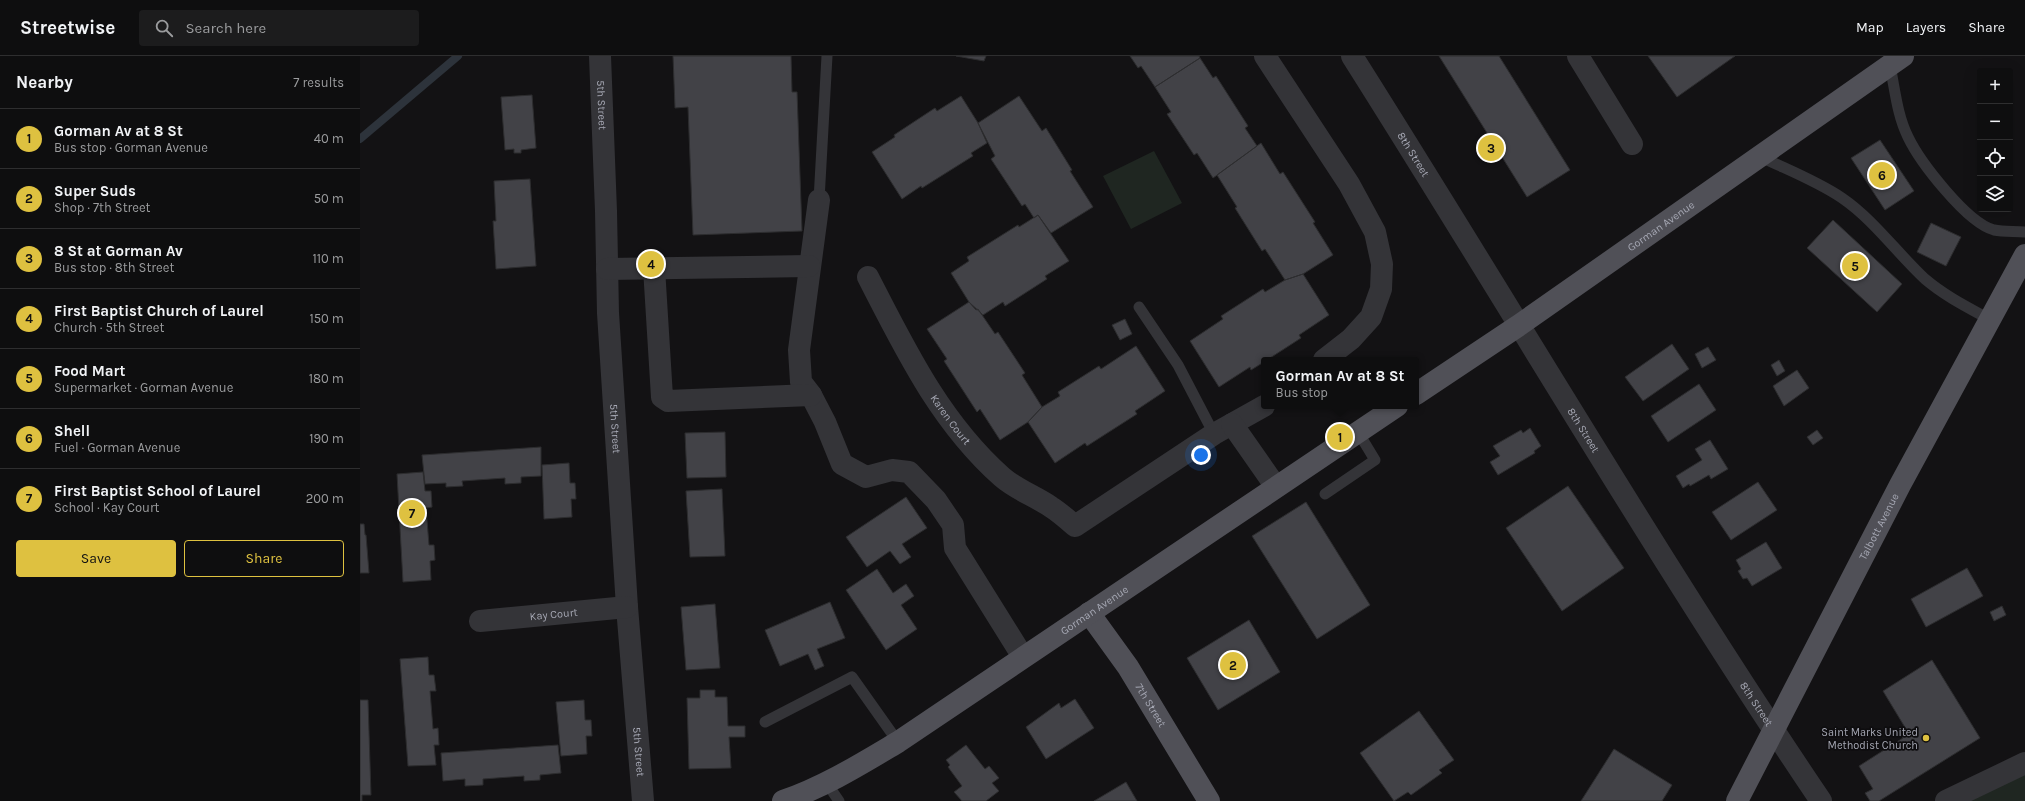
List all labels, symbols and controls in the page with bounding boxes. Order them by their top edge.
search box [139,10,419,46]
text: Streetwise [20,17,115,39]
icon: search [153,17,175,39]
text: Search here [185,19,266,37]
text: Map [1856,19,1884,36]
text: Layers [1906,19,1946,36]
text: Share [1968,19,2005,36]
map controls [1977,68,2013,212]
button: + [1977,68,2013,104]
text: Nearby [16,72,73,92]
text: 7 results [293,75,344,90]
street label: 5th Street [594,80,609,130]
button: − [1977,104,2013,140]
text: Gorman Av at 8 St [54,122,183,140]
street label: 8th Street [1394,130,1432,179]
text: 1 [27,131,31,146]
text: 40 m [314,131,344,146]
pin: 3 [1478,133,1504,163]
text: Bus stop · Gorman Avenue [54,140,208,155]
button: locate [1977,140,2013,176]
pin: 6 [1869,160,1895,190]
button: layers [1977,176,2013,212]
text: Super Suds [54,182,136,200]
text: 2 [25,191,33,206]
text: 50 m [314,191,344,206]
street label: Gorman Avenue [1625,198,1697,254]
text: Shop · 7th Street [54,200,151,215]
text: 8 St at Gorman Av [54,242,183,260]
pin: 4 [638,249,664,279]
text: 3 [25,251,33,266]
text: 110 m [312,251,344,266]
pin: 5 [1842,251,1868,281]
text: Bus stop · 8th Street [54,260,174,275]
text: First Baptist Church of Laurel [54,302,264,320]
text: 4 [25,311,33,326]
text: 150 m [309,311,344,326]
text: Church · 5th Street [54,320,164,335]
popup [1261,357,1419,409]
text: Food Mart [54,362,125,380]
text: Gorman Av at 8 St [1276,367,1404,385]
text: 5 [25,371,33,386]
text: 180 m [309,371,344,386]
text: Supermarket · Gorman Avenue [54,380,233,395]
text: Bus stop [1276,385,1328,400]
street label: Karen Court [927,392,973,448]
street label: 5th Street [607,403,623,454]
street label: 8th Street [1564,405,1602,455]
text: Shell [54,422,90,440]
pin: 1 [1327,422,1353,452]
text: 6 [25,431,33,446]
text: 190 m [309,431,344,446]
text: Fuel · Gorman Avenue [54,440,180,455]
your location [1191,445,1211,465]
text: First Baptist School of Laurel [54,482,261,500]
text: 7 [26,491,32,506]
text: 200 m [306,491,344,506]
street label: Talbott Avenue [1856,491,1902,562]
pin: 7 [399,498,425,528]
text: School · Kay Court [54,500,159,515]
button: Save [16,540,176,577]
button: Share [184,540,344,577]
street label: Gorman Avenue [1058,583,1131,638]
street label: Kay Court [529,606,578,623]
pin: 2 [1220,650,1246,680]
street label: 8th Street [1737,680,1776,729]
street label: 7th Street [1132,681,1169,729]
street label: 5th Street [630,726,647,777]
place label: Saint Marks United Methodist Church [1821,726,1918,752]
marker: Saint Marks United Methodist Church [1921,733,1931,743]

